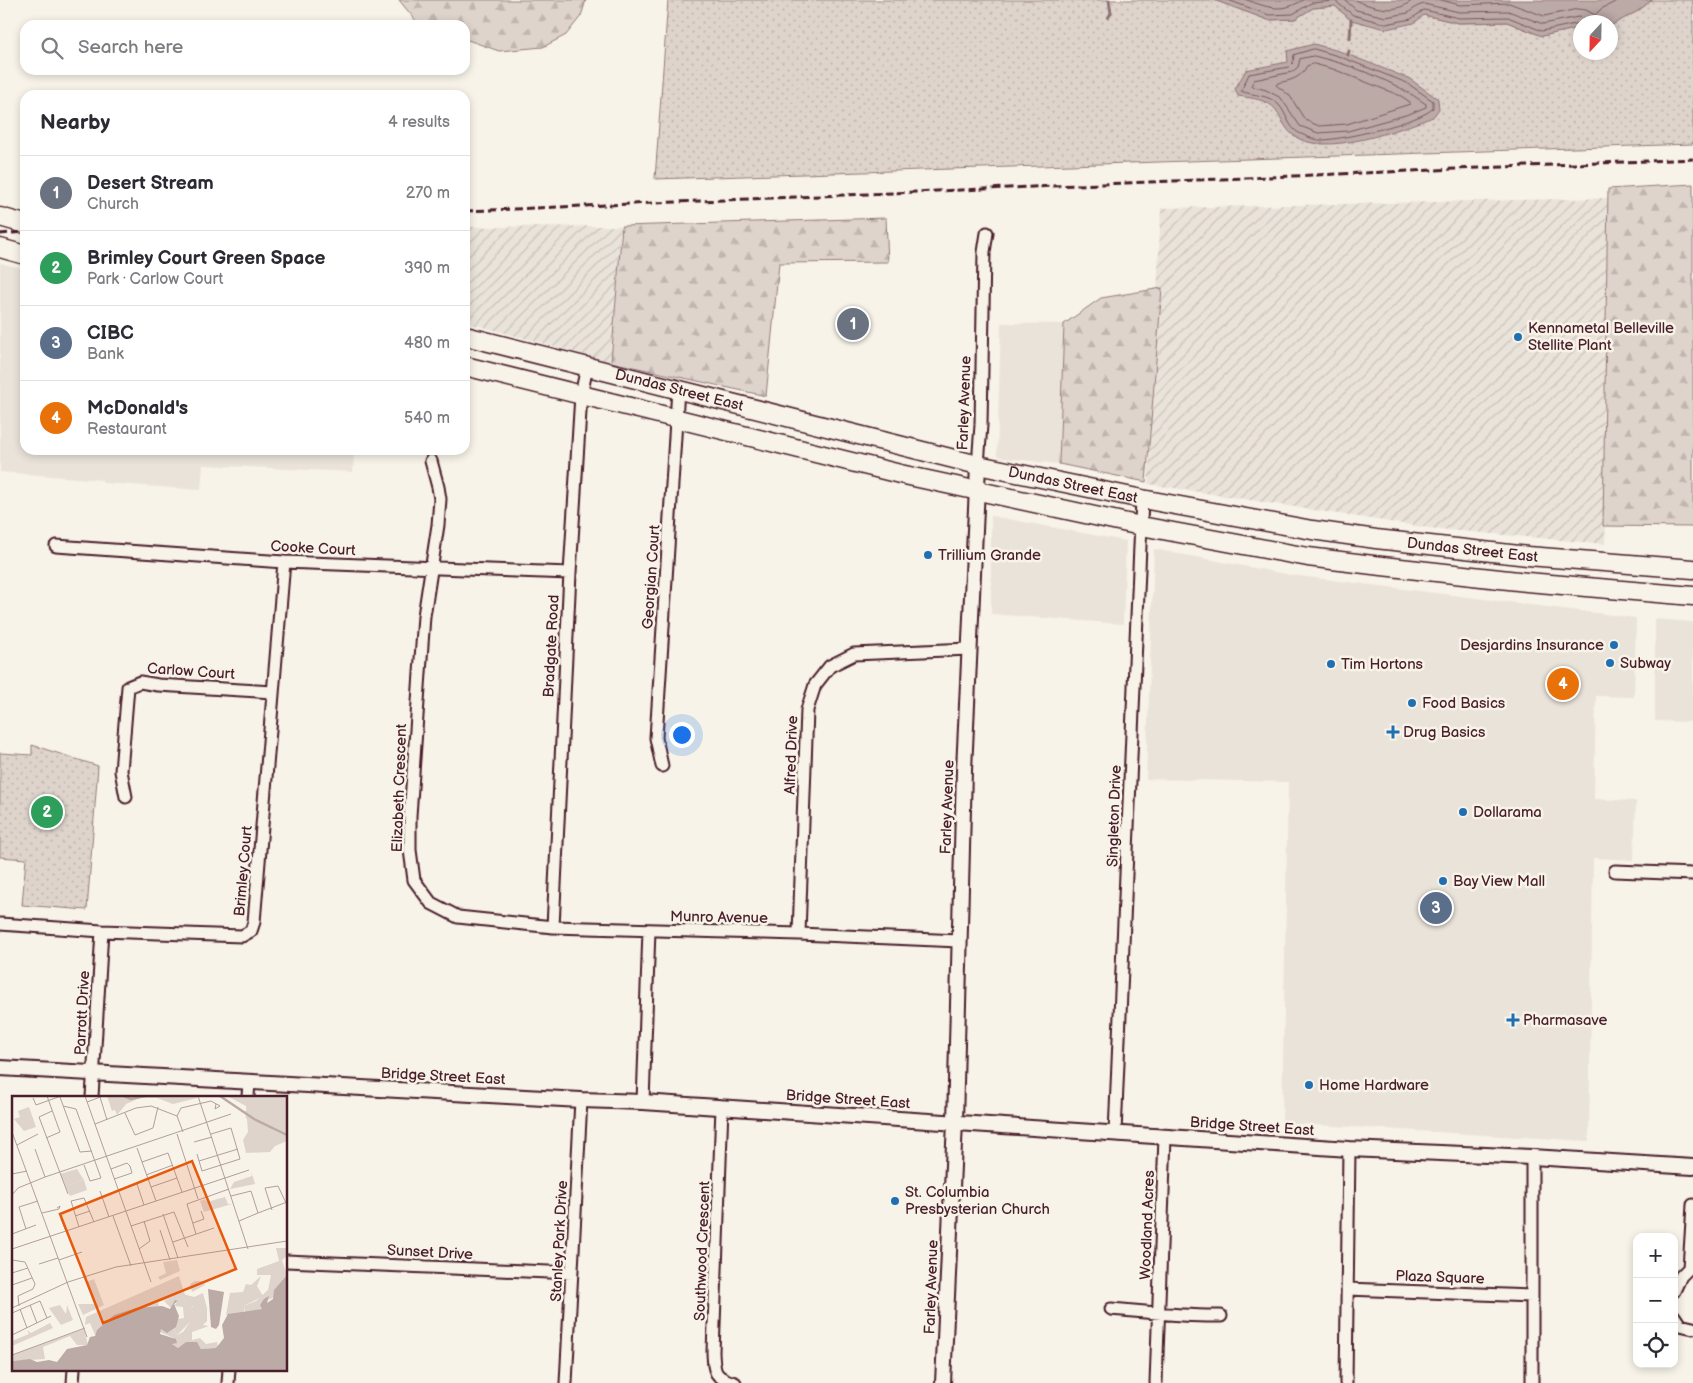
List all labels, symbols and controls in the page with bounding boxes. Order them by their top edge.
north arrow [1573,15,1618,60]
search box [20,20,470,75]
icon: search [38,34,66,62]
text: Search here [78,36,183,59]
text: Nearby [40,110,110,135]
text: 4 results [388,113,450,132]
text: Desert Stream [87,172,214,195]
text: 1 [53,184,59,203]
text: 270 m [406,184,450,203]
text: Church [87,195,139,214]
text: Brimley Court Green Space [87,247,325,270]
text: 2 [51,259,61,278]
text: 390 m [404,259,450,278]
text: Park · Carlow Court [87,270,223,289]
pin: 1 [837,305,869,343]
place label: Kennametal Belleville Stellite Plant [1528,319,1674,355]
text: CIBC [87,322,134,345]
marker: Kennametal Belleville Stellite Plant [1512,331,1524,343]
text: 3 [51,334,61,353]
text: 480 m [404,334,450,353]
text: Bank [87,345,124,364]
street label: Farley Avenue [953,355,976,451]
street label: Dundas Street East [613,365,746,416]
text: McDonald's [87,397,188,420]
text: 4 [51,409,61,428]
text: 540 m [404,409,450,428]
text: Restaurant [87,420,167,439]
street label: Dundas Street East [1006,463,1140,508]
street label: Georgian Court [638,524,665,630]
street label: Dundas Street East [1406,534,1539,567]
street label: Cooke Court [270,537,356,560]
place label: Trillium Grande [938,546,1041,565]
marker: Trillium Grande [922,549,934,561]
street label: Bradgate Road [539,594,564,698]
place label: Desjardins Insurance [1460,636,1604,655]
marker: Desjardins Insurance [1608,639,1620,651]
place label: Subway [1620,654,1671,673]
place label: Tim Hortons [1341,655,1424,674]
marker: Subway [1604,657,1616,669]
marker: Tim Hortons [1325,658,1337,670]
street label: Carlow Court [146,659,236,684]
pin: 4 [1547,665,1579,703]
place label: Food Basics [1422,694,1506,713]
marker: Food Basics [1406,697,1418,709]
street label: Alfred Drive [781,715,802,795]
your location [669,722,695,748]
street label: Elizabeth Crescent [388,723,411,853]
place label: Drug Basics [1403,723,1486,742]
marker: Drug Basics [1387,726,1399,738]
street label: Farley Avenue [936,759,959,855]
street label: Singleton Drive [1103,764,1126,867]
pin: 2 [31,793,63,831]
place label: Dollarama [1473,803,1542,822]
marker: Dollarama [1457,806,1469,818]
street label: Brimley Court [230,824,257,917]
place label: Bay View Mall [1453,872,1545,891]
marker: Bay View Mall [1437,875,1449,887]
pin: 3 [1420,889,1452,927]
street label: Munro Avenue [670,907,768,928]
street label: Parrott Drive [71,970,94,1056]
place label: Pharmasave [1523,1011,1607,1030]
marker: Pharmasave [1507,1014,1519,1026]
street label: Bridge Street East [380,1064,506,1089]
place label: Home Hardware [1319,1076,1429,1095]
marker: Home Hardware [1303,1079,1315,1091]
street label: Bridge Street East [785,1086,911,1113]
inset map [12,1096,288,1370]
street label: Bridge Street East [1189,1113,1315,1140]
street label: Woodland Acres [1136,1169,1159,1280]
street label: Stanley Park Drive [547,1180,572,1302]
street label: Southwood Crescent [691,1180,714,1321]
place label: St. Columbia Presbysterian Church [905,1183,1050,1219]
marker: St. Columbia Presbysterian Church [889,1195,901,1207]
map controls [1633,1233,1678,1368]
button: + [1633,1233,1678,1278]
street label: Farley Avenue [920,1239,943,1335]
street label: Sunset Drive [386,1241,474,1264]
street label: Plaza Square [1395,1266,1485,1289]
button: − [1633,1278,1678,1323]
button: locate [1633,1323,1678,1368]

